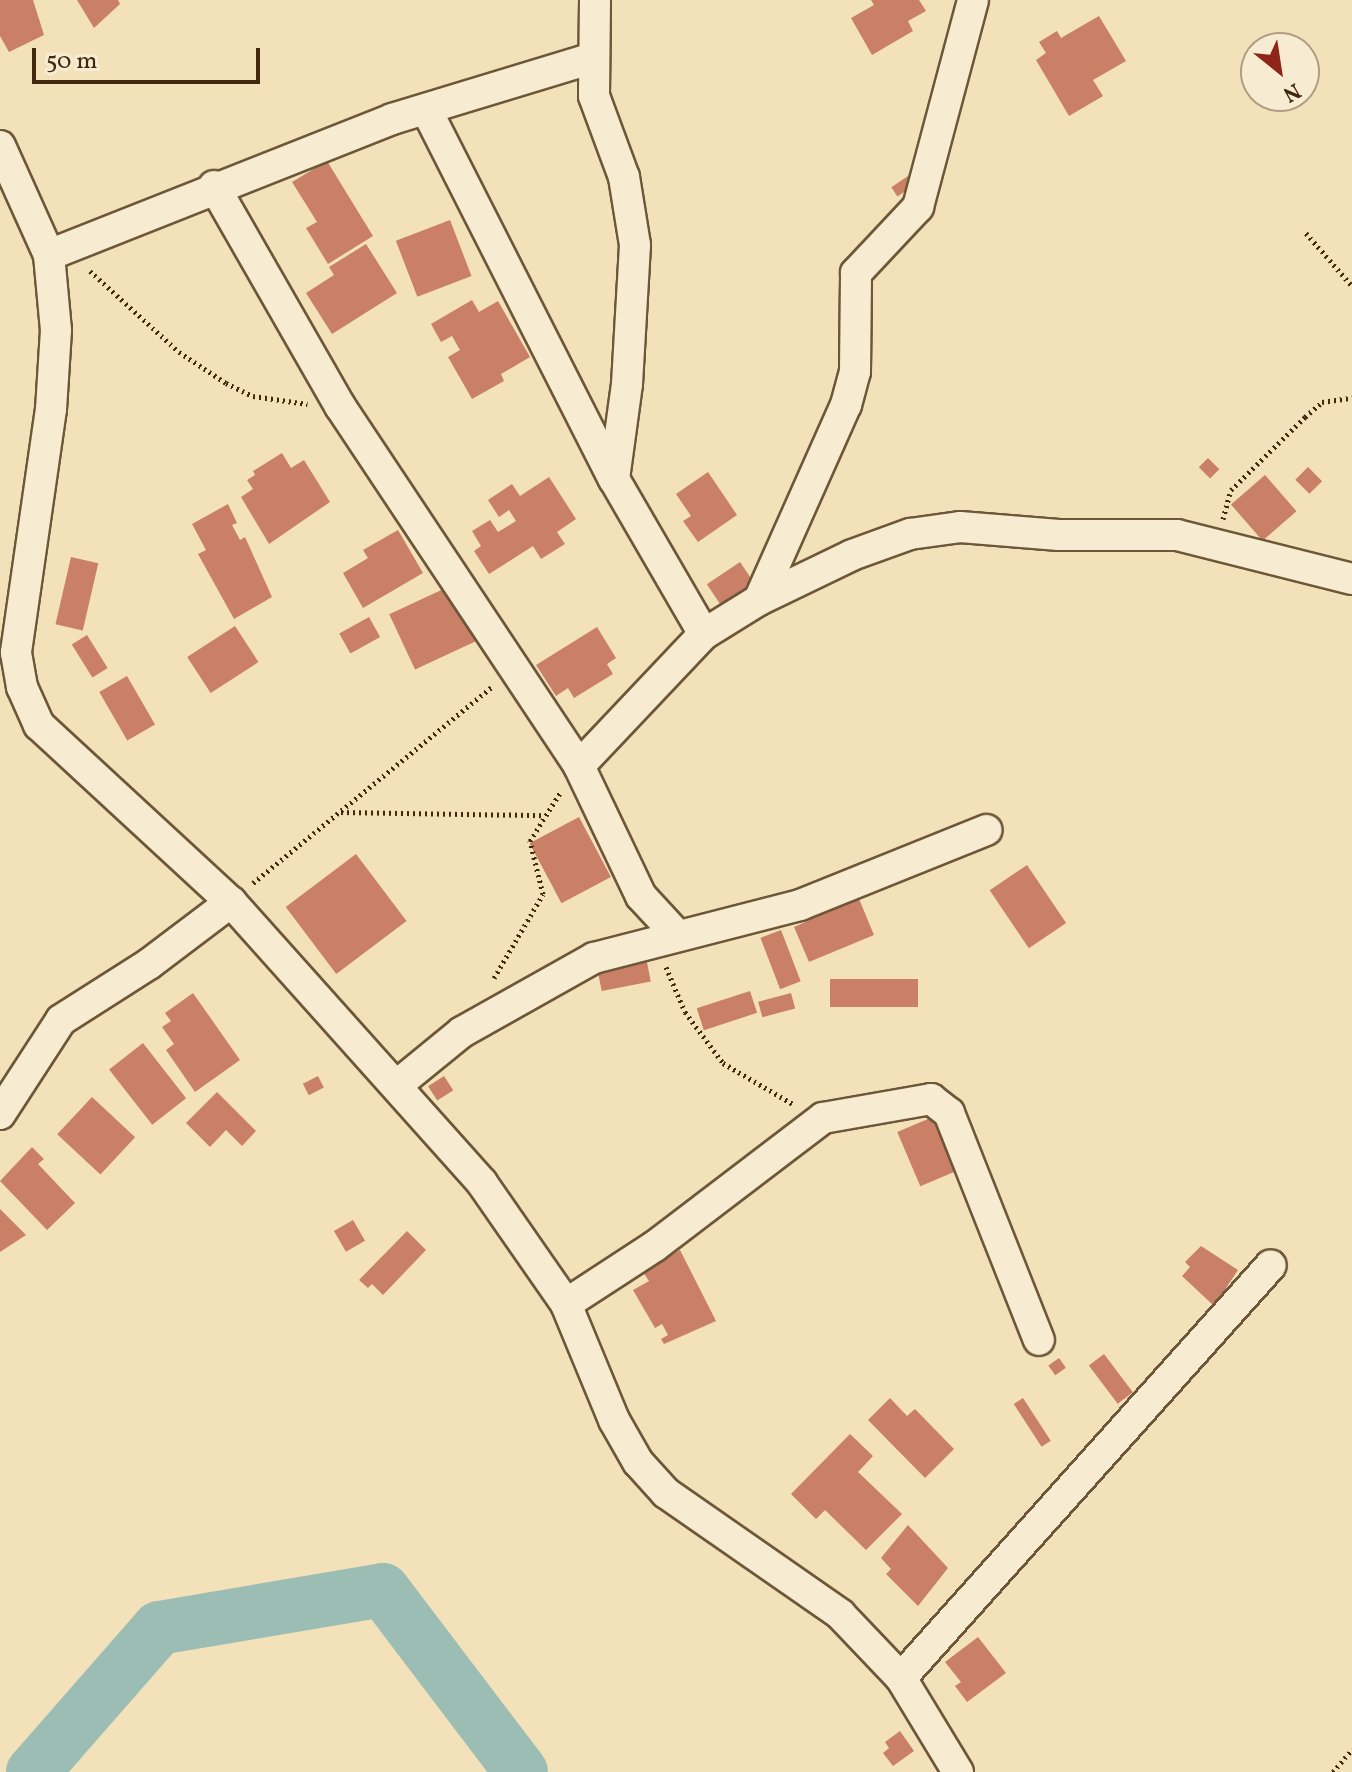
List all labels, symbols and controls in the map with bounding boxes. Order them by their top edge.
scale bar [36,32,264,82]
north arrow [1240,32,1320,112]
text: 50 m [46,45,98,79]
text: N [1277,74,1306,109]

